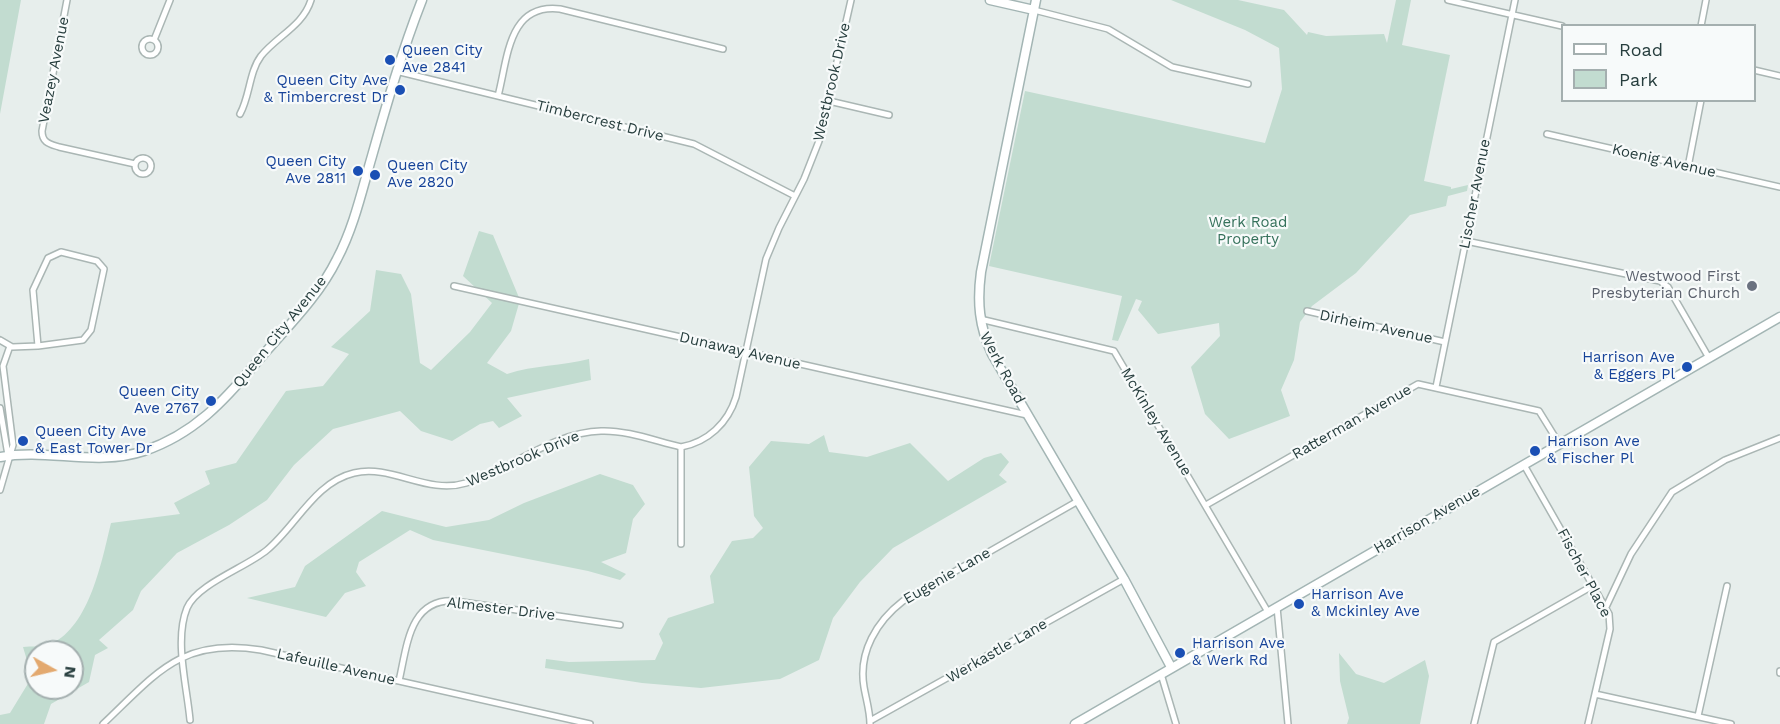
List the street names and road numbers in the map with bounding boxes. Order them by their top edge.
street label: Veazey Avenue [35,15,73,125]
street label: Westbrook Drive [810,21,854,143]
street label: Timbercrest Drive [534,96,666,146]
street label: Lischer Avenue [1456,138,1494,250]
street label: Koenig Avenue [1610,140,1718,182]
street label: Queen City Avenue [229,272,331,392]
street label: Dirheim Avenue [1318,306,1434,348]
street label: Dunaway Avenue [678,328,802,374]
street label: Werk Road [976,329,1028,407]
street label: McKinley Avenue [1117,365,1195,479]
street label: Ratterman Avenue [1289,381,1415,463]
street label: Westbrook Drive [464,427,582,491]
street label: Harrison Avenue [1371,482,1483,558]
street label: Fischer Place [1553,526,1615,620]
street label: Eugenie Lane [900,544,994,608]
street label: Almester Drive [446,593,556,625]
street label: Werkastle Lane [943,615,1051,687]
street label: Lafeuille Avenue [275,645,397,689]

